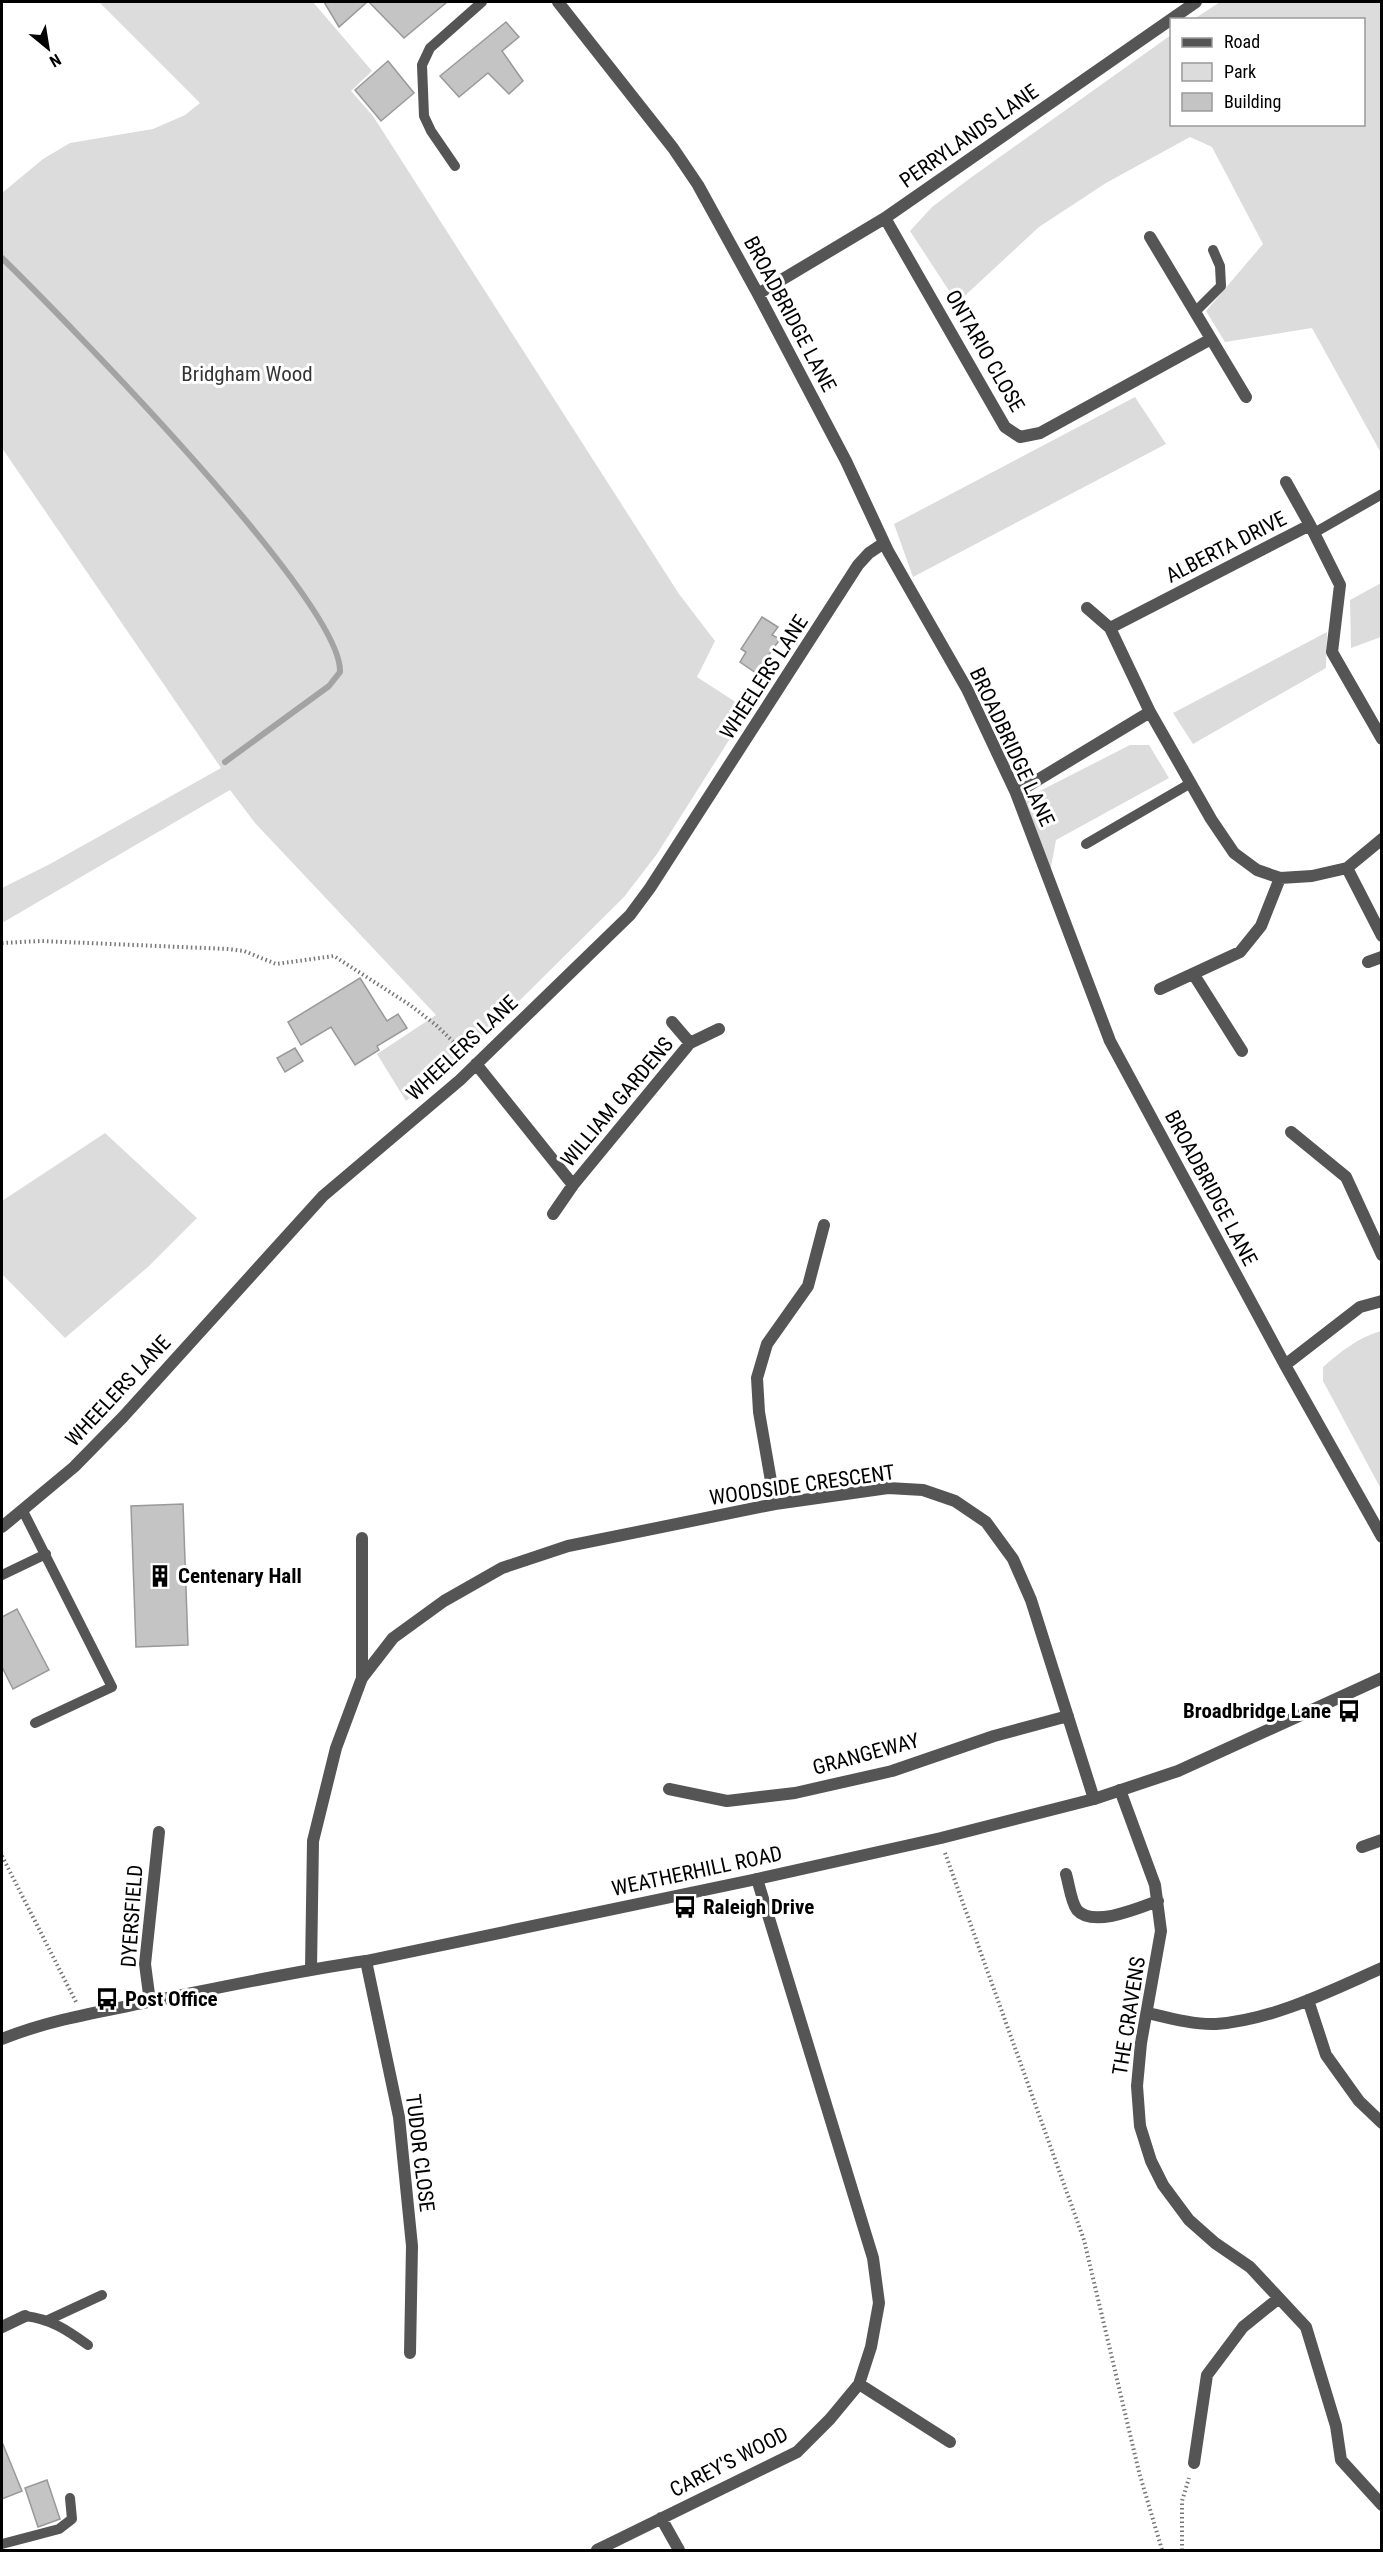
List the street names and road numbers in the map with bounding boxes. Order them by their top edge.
street label: PERRYLANDS LANE [895,79,1043,193]
street label: BROADBRIDGE LANE [739,232,841,396]
street label: ONTARIO CLOSE [940,286,1030,416]
street label: ALBERTA DRIVE [1162,506,1290,588]
street label: WHEELERS LANE [715,611,813,743]
street label: BROADBRIDGE LANE [965,664,1059,830]
street label: WHEELERS LANE [402,990,522,1106]
street label: WILLIAM GARDENS [556,1032,678,1172]
street label: BROADBRIDGE LANE [1160,1106,1262,1270]
street label: WHEELERS LANE [60,1331,176,1451]
street label: WOODSIDE CRESCENT [708,1460,896,1510]
street label: GRANGEWAY [810,1728,922,1780]
street label: WEATHERHILL ROAD [610,1841,784,1901]
street label: DYERSFIELD [116,1864,148,1968]
street label: THE CRAVENS [1108,1955,1150,2077]
street label: TUDOR CLOSE [401,2093,439,2213]
street label: CAREY'S WOOD [666,2422,792,2502]

